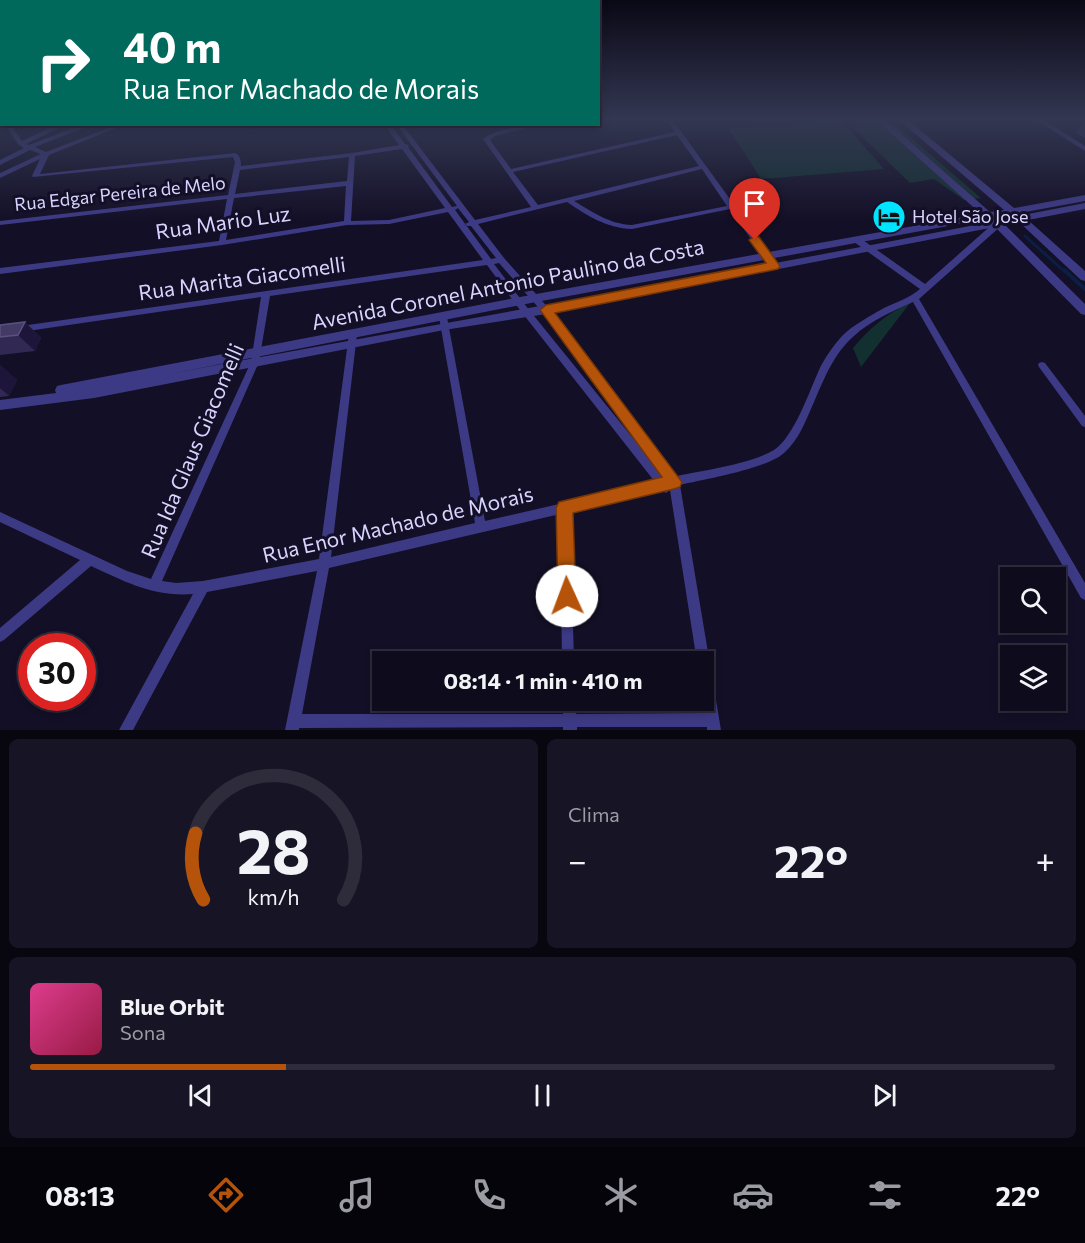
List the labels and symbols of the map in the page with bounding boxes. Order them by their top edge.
street label: Rua Edgar Pereira de Melo [13,171,227,215]
pin [729,178,780,240]
hotel icon: Hotel São Jose [871,199,907,235]
street label: Rua Mario Luz [154,200,292,243]
place label: Hotel São Jose [912,205,1028,227]
street label: Avenida Coronel Antonio Paulino da Costa [309,233,706,334]
street label: Rua Marita Giacomelli [136,251,347,304]
street label: Rua Ida Glaus Giacomelli [135,339,248,562]
street label: Rua Enor Machado de Morais [260,480,535,567]
position arrow [535,564,599,628]
speed limit sign: 30 [18,633,96,711]

